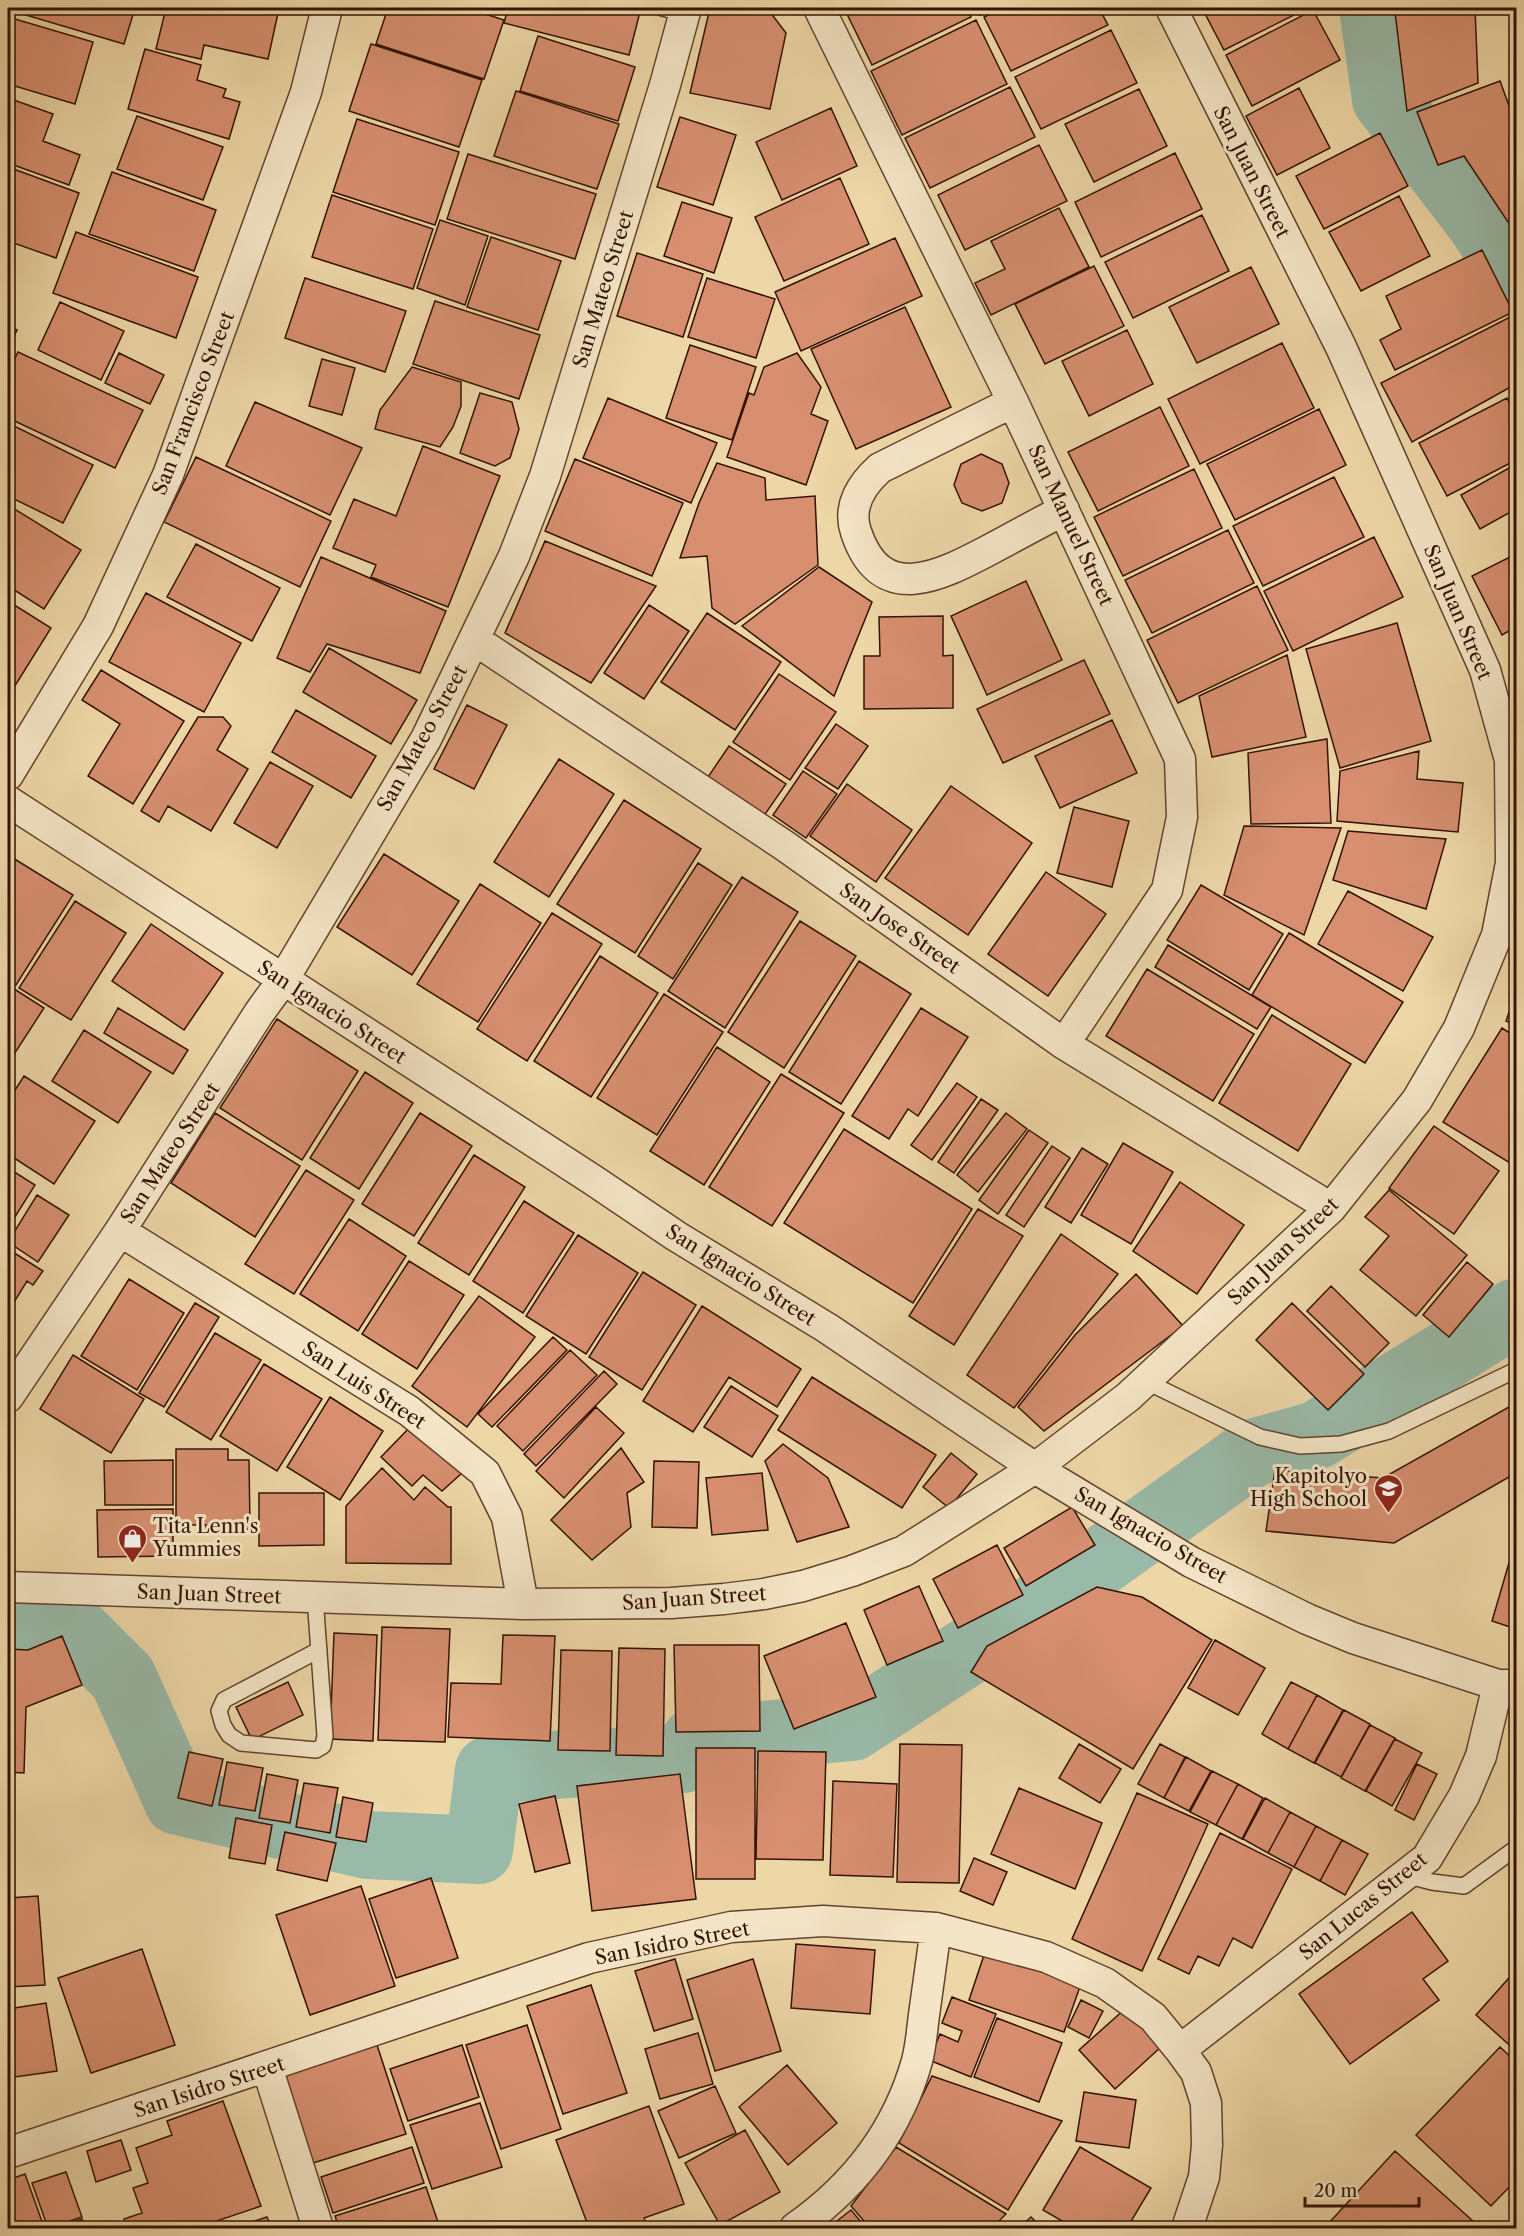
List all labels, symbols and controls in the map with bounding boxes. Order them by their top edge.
street label: San Juan Street [1208,102,1296,242]
street label: San Mateo Street [568,207,638,371]
street label: San Francisco Street [147,308,239,498]
street label: San Manuel Street [1023,441,1119,609]
street label: San Juan Street [1419,541,1497,683]
street label: San Mateo Street [372,661,472,815]
street label: San Jose Street [835,878,965,978]
street label: San Ignacio Street [253,955,411,1069]
street label: San Mateo Street [115,1078,225,1228]
street label: San Juan Street [1223,1192,1343,1310]
street label: San Ignacio Street [662,1219,820,1331]
street label: San Luis Street [298,1336,430,1434]
place label: Kapitolyo High School [1250,1464,1367,1511]
school or university icon: Kapitolyo High School [1372,1472,1404,1514]
street label: San Ignacio Street [1071,1482,1231,1588]
place label: Tita Lenn's Yummies [152,1514,258,1561]
shop icon: Tita Lenn's Yummies [116,1522,148,1564]
street label: San Juan Street [136,1579,282,1609]
street label: San Juan Street [621,1581,767,1615]
street label: San Lucas Street [1294,1847,1432,1965]
street label: San Isidro Street [593,1916,751,1970]
street label: San Isidro Street [131,2051,287,2123]
scale bar [1305,2170,1419,2208]
text: 20 m [1314,2180,1358,2202]

